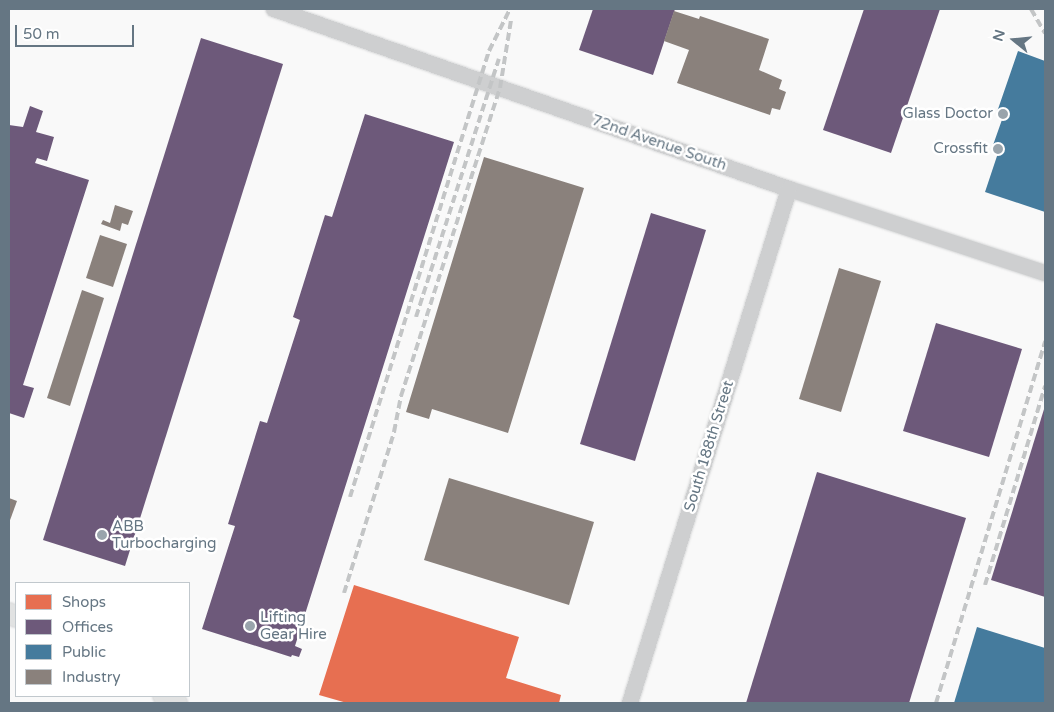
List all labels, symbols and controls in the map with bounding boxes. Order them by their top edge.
scale bar [18,15,136,47]
north arrow [989,15,1039,65]
text: 50 m [23,25,60,43]
text: N [989,28,1009,43]
place label: Glass Doctor [903,105,993,123]
marker: Glass Doctor [997,108,1009,120]
street label: 72nd Avenue South [589,111,729,175]
place label: Crossfit [933,140,988,158]
marker: Crossfit [992,143,1004,155]
street label: South 188th Street [680,378,738,514]
place label: ABB Turbocharging [112,517,217,552]
marker: ABB Turbocharging [96,529,108,541]
legend [15,582,190,697]
text: Shops [62,593,106,611]
place label: Lifting Gear Hire [260,608,327,643]
text: Offices [62,618,113,636]
marker: Lifting Gear Hire [244,620,256,632]
text: Public [62,643,106,661]
text: Industry [62,668,121,686]

